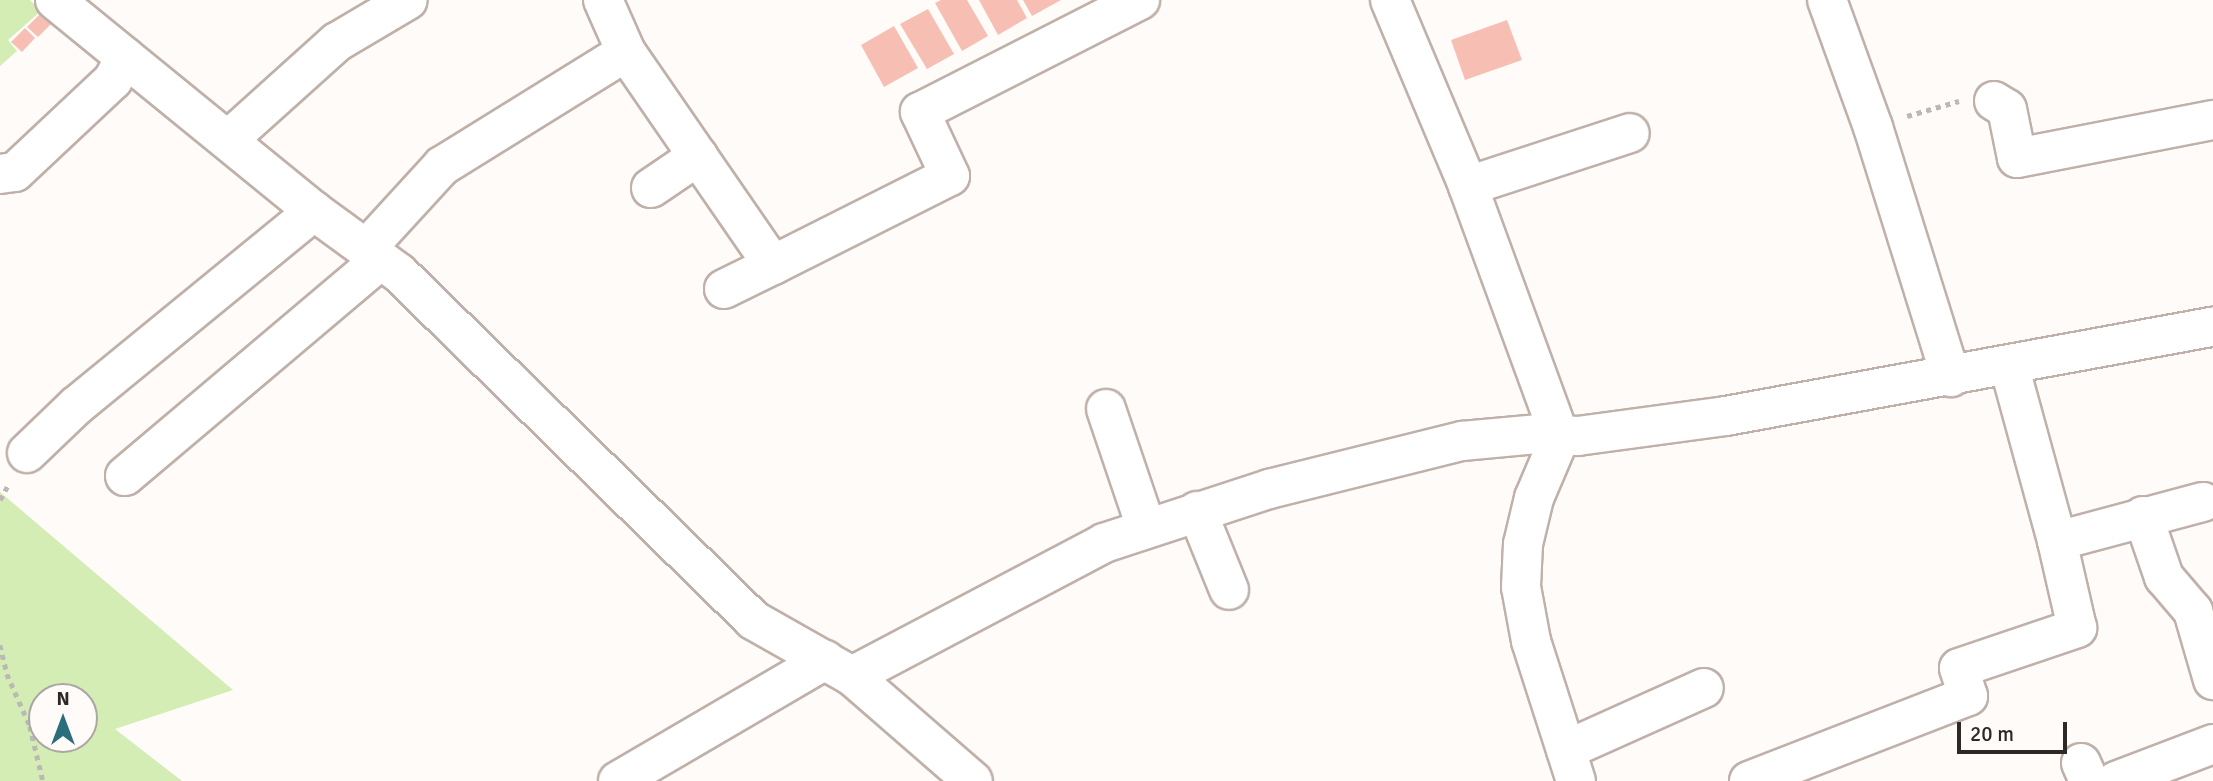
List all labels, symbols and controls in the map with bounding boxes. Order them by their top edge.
north arrow [28,683,98,753]
text: N [56,687,70,711]
scale bar [1961,708,2071,752]
text: 20 m [1970,721,2014,747]

